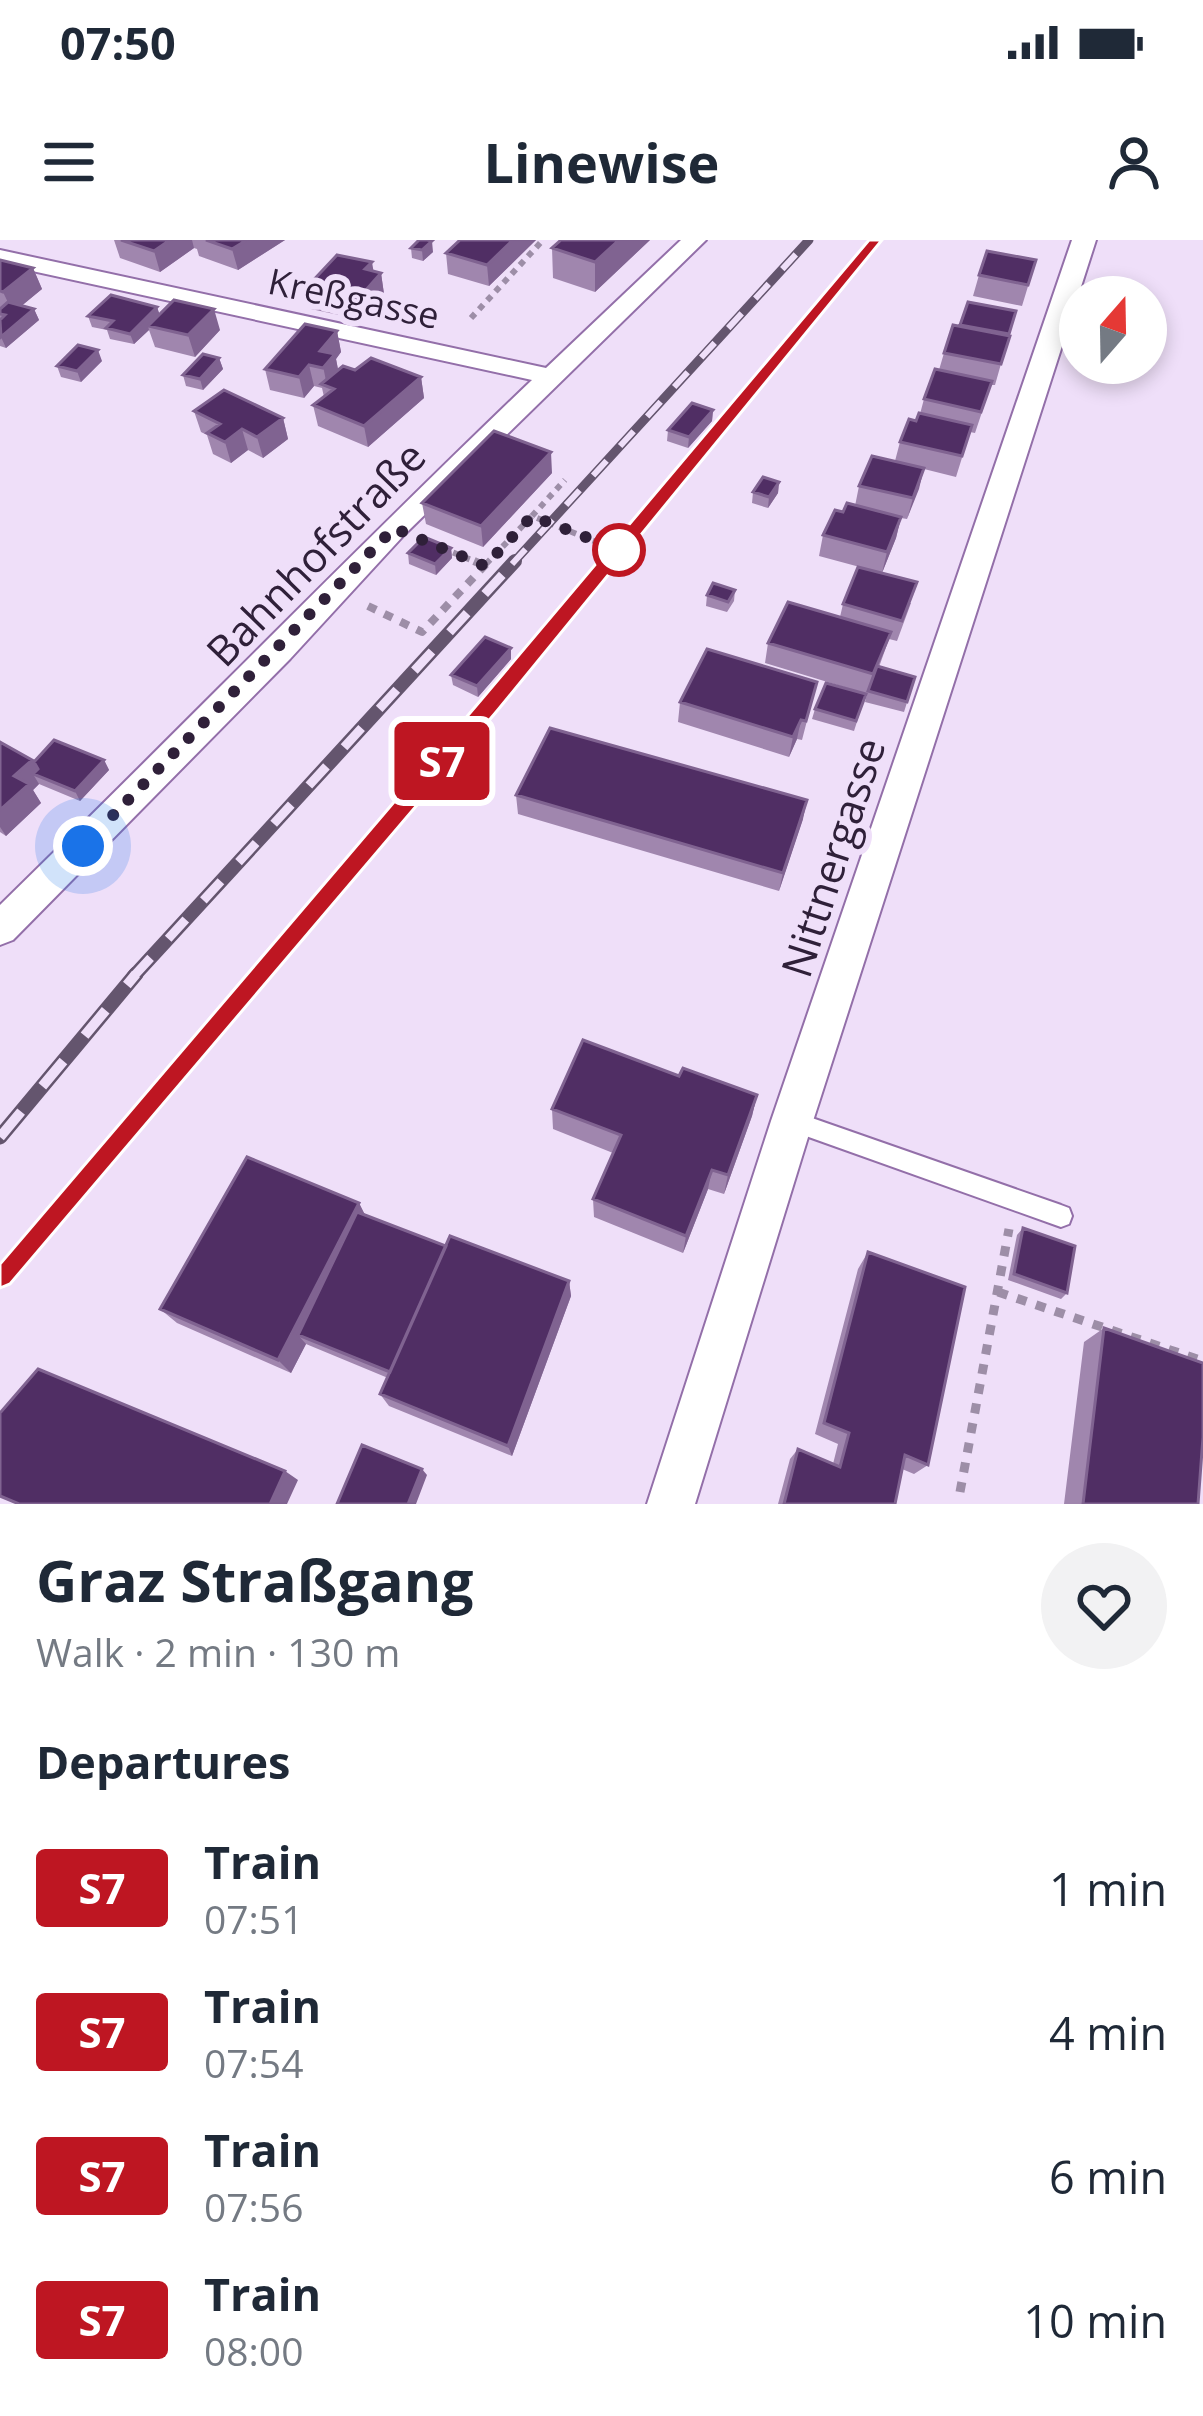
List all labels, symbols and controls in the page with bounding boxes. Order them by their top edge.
text: 07:50 [60,12,176,73]
text: Linewise [484,125,719,199]
icon: menu [36,129,102,195]
icon: person [1101,129,1167,195]
street label: Kreßgasse [264,256,444,340]
north arrow [1059,276,1167,384]
map controls [1059,276,1167,384]
street label: Bahnhofstraße [193,428,437,678]
unlabelled marker [594,525,644,575]
line badge: S7 [388,722,496,800]
street label: Nittnergasse [767,730,897,984]
text: S7 [418,732,466,789]
your location [53,816,113,876]
text: Graz Straßgang [36,1541,473,1619]
button: heart [1041,1543,1167,1669]
text: Walk · 2 min · 130 m [36,1625,400,1678]
text: Departures [36,1731,291,1792]
text: Train [204,1831,321,1892]
text: 1 min [1049,1858,1167,1919]
text: S7 [78,1859,126,1916]
text: 07:51 [204,1892,303,1945]
text: Train [204,1975,321,2036]
text: 4 min [1049,2002,1167,2063]
text: S7 [78,2003,126,2060]
text: 07:54 [204,2036,303,2089]
text: Train [204,2119,321,2180]
text: 6 min [1049,2146,1167,2207]
text: S7 [78,2147,126,2204]
text: 07:56 [204,2180,303,2233]
text: Train [204,2263,321,2324]
text: 10 min [1023,2290,1167,2351]
text: S7 [78,2291,126,2348]
text: 08:00 [204,2324,303,2377]

